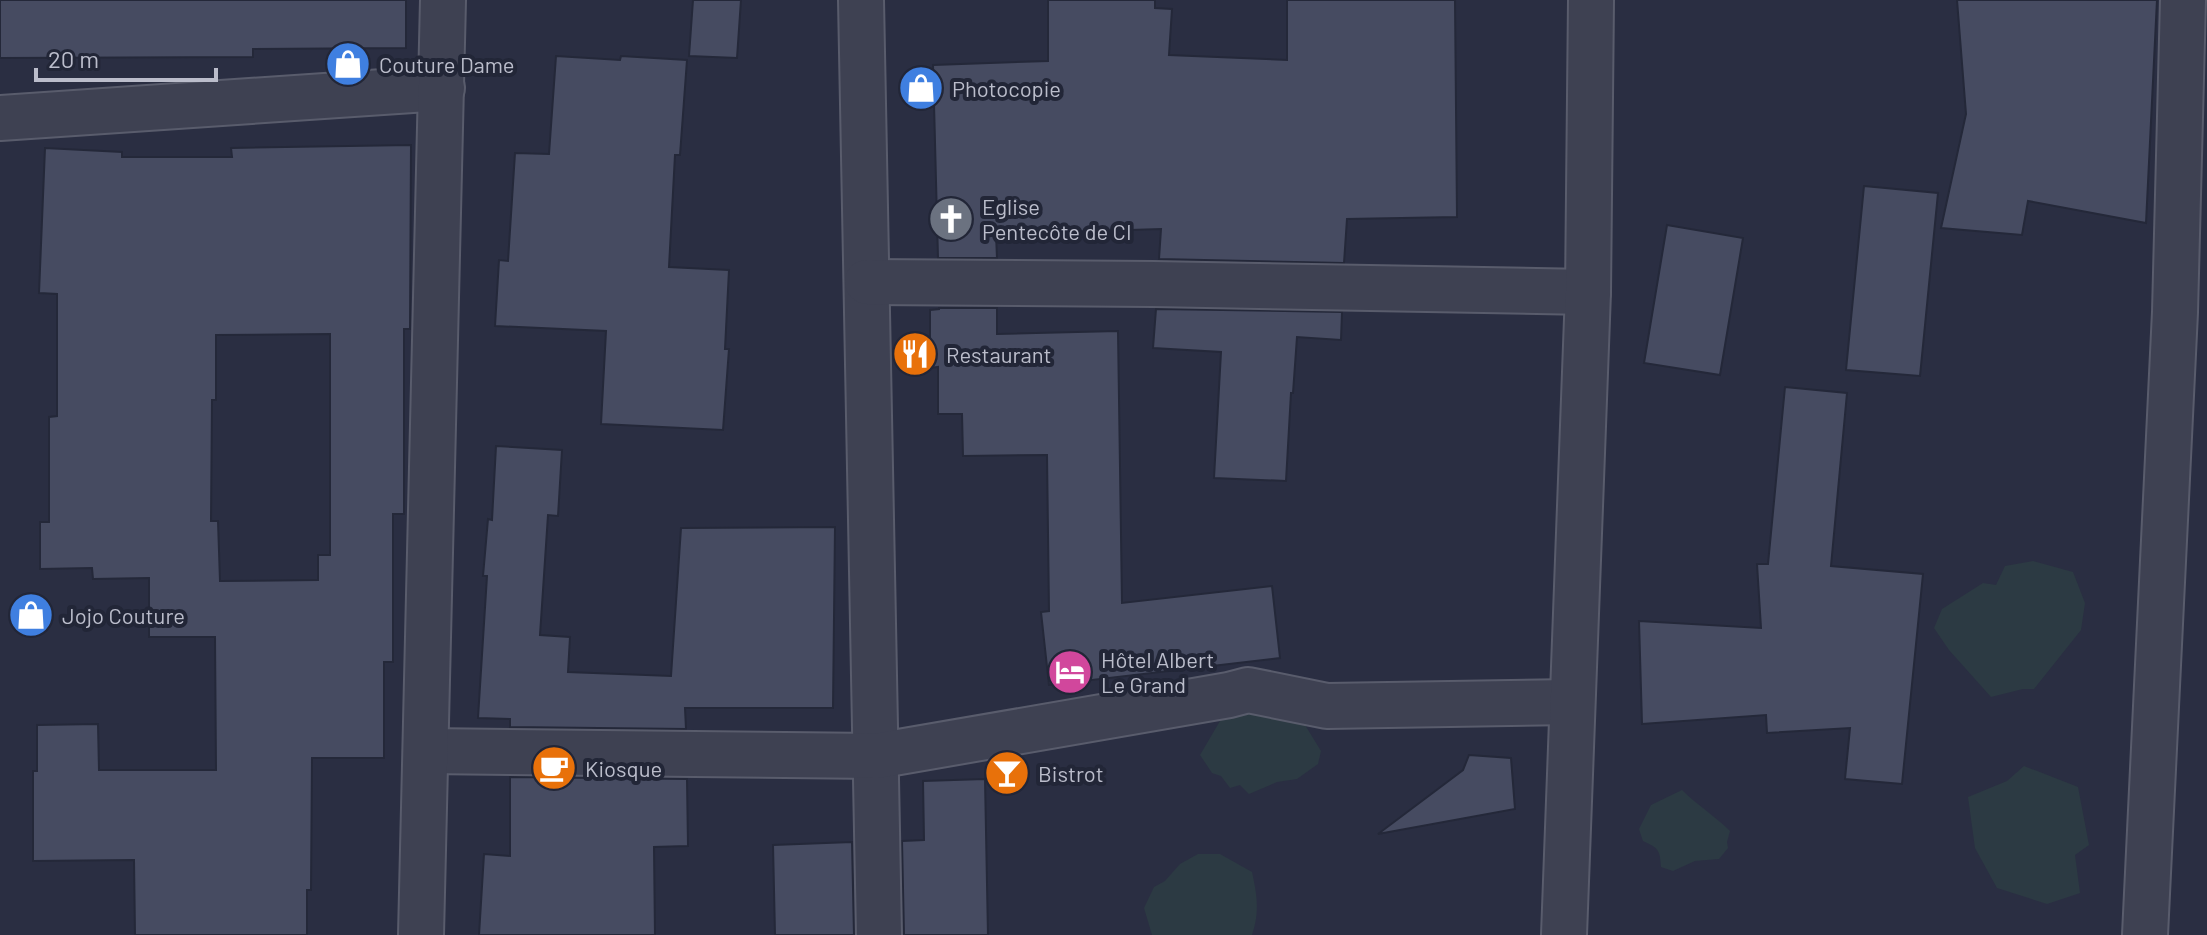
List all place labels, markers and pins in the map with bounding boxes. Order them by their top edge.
shop icon: Couture Dame [324,40,372,88]
place label: Couture Dame [379,51,514,77]
shop icon: Photocopie [897,64,945,112]
place label: Photocopie [952,75,1061,101]
place label: Eglise Pentecôte de CI [982,193,1132,244]
church icon: Eglise Pentecôte de CI [927,195,975,243]
restaurant icon: Restaurant [891,330,939,378]
place label: Restaurant [946,341,1052,367]
shop icon: Jojo Couture [7,591,55,639]
place label: Jojo Couture [62,602,185,628]
place label: Hôtel Albert Le Grand [1101,646,1214,697]
hotel icon: Hôtel Albert Le Grand [1046,648,1094,696]
cafe icon: Kiosque [530,744,578,792]
bar icon: Bistrot [983,749,1031,797]
place label: Kiosque [585,755,662,781]
place label: Bistrot [1038,760,1104,786]

